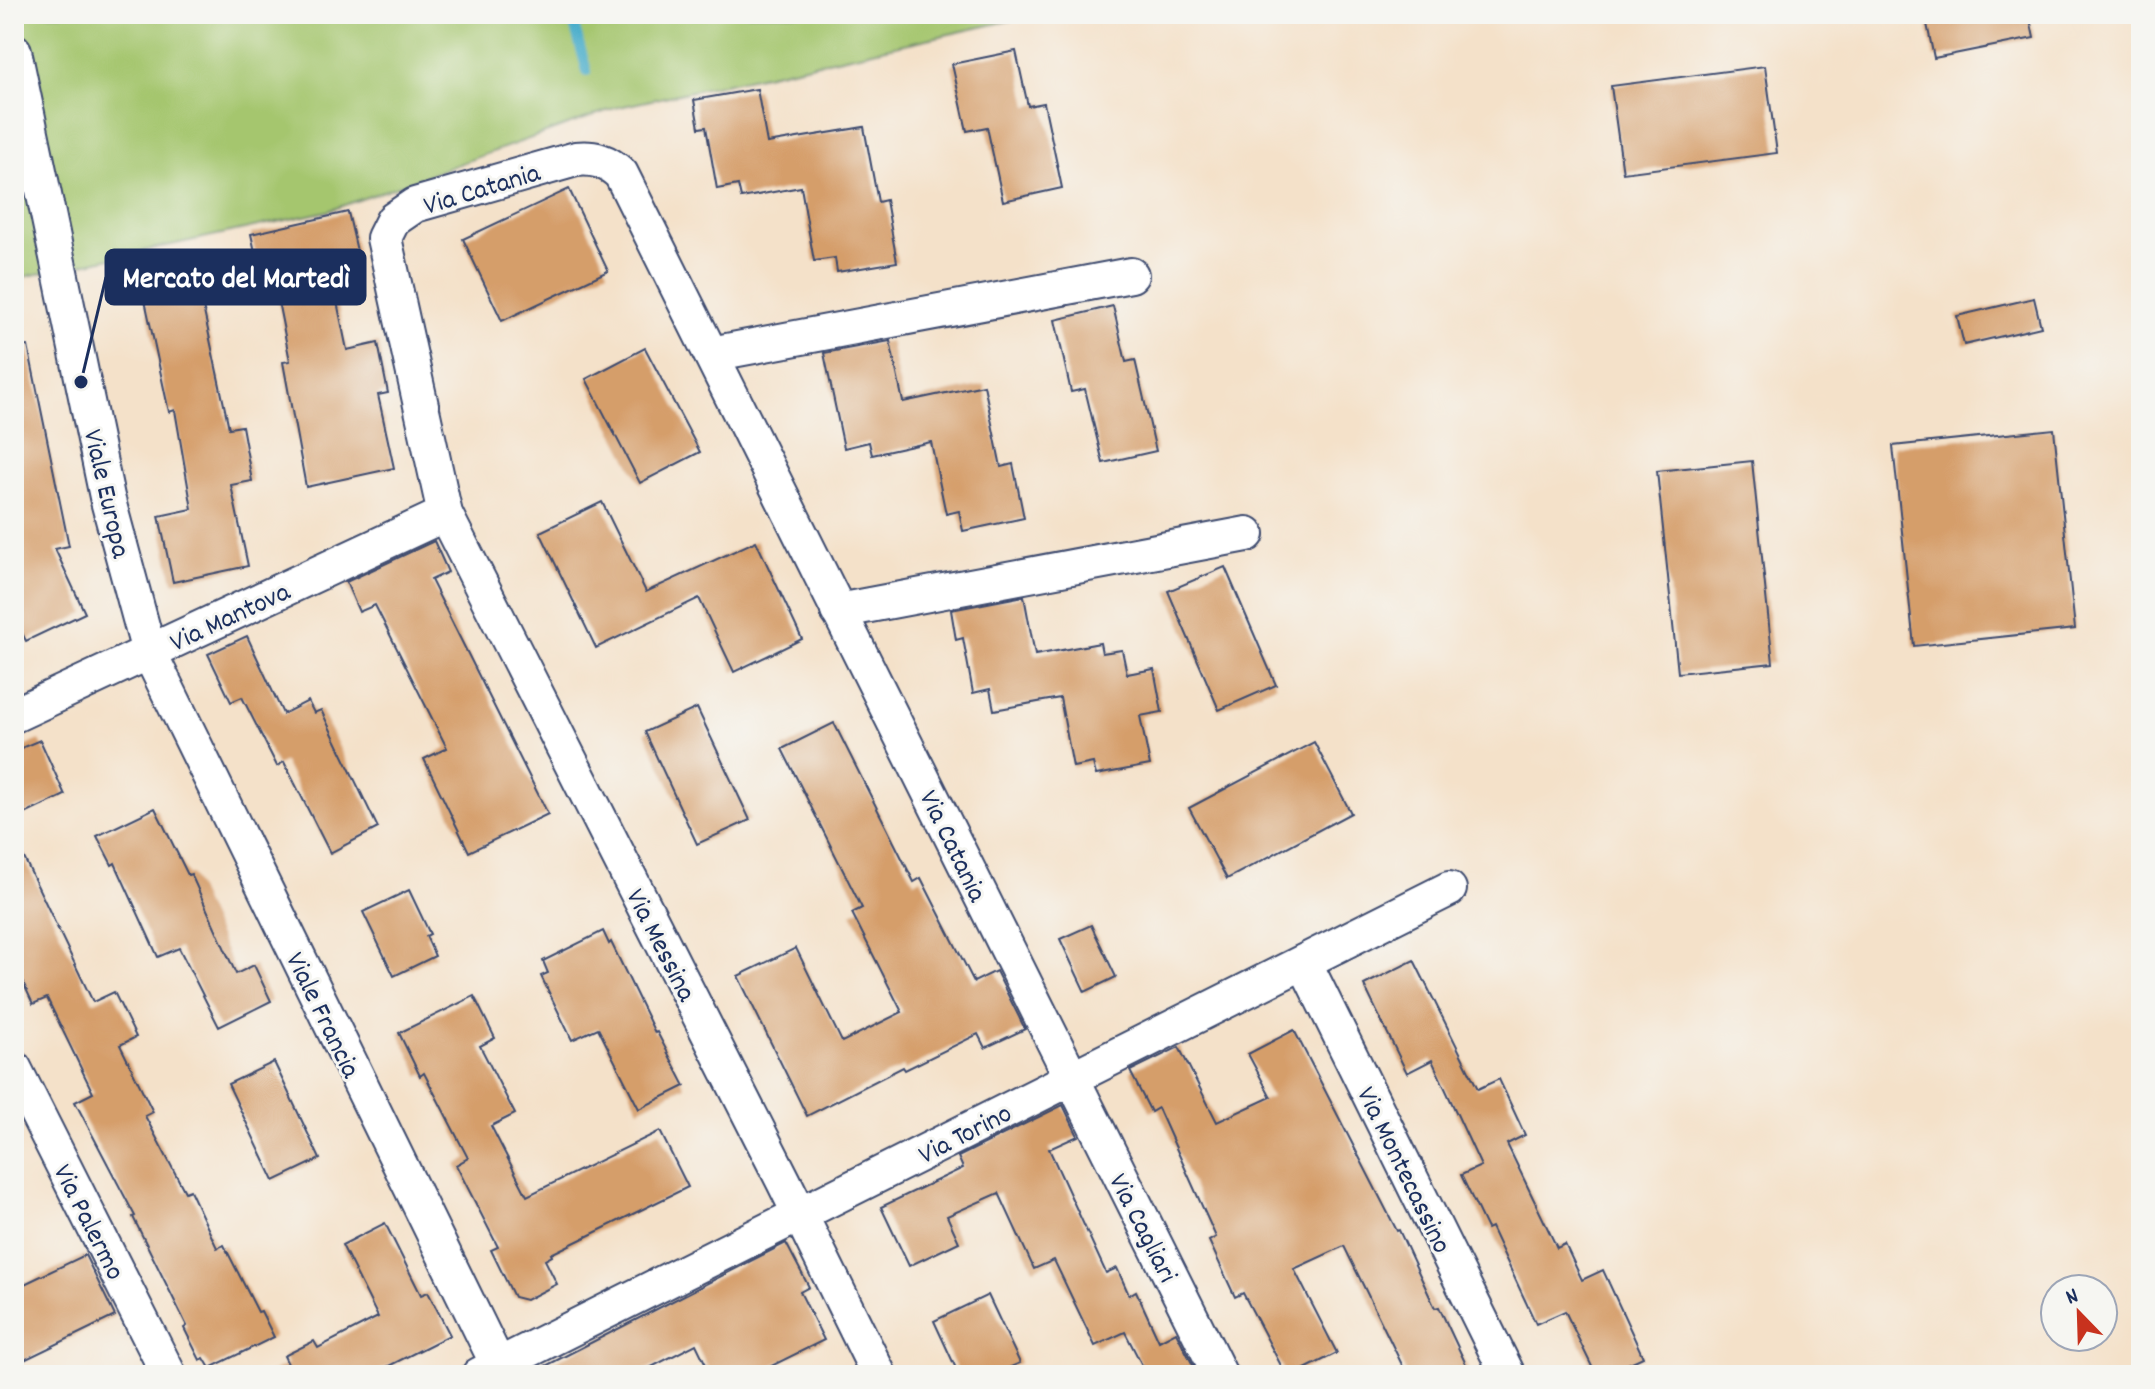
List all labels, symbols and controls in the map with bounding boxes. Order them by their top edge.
street label: Via Catania [419,155,546,228]
callout: Mercato del Martedì [106,250,365,304]
text: Mercato del Martedì [122,260,350,303]
street label: Viale Europa [70,426,139,563]
street label: Via Mantova [165,574,298,665]
street label: Via Catania [906,785,995,911]
street label: Via Messina [613,883,704,1010]
street label: Viale Francia [273,946,369,1087]
street label: Via Montecassino [1344,1081,1459,1261]
street label: Via Torino [913,1096,1020,1177]
street label: Via Palermo [40,1158,133,1288]
street label: Via Cagliari [1096,1168,1185,1291]
north arrow [2039,1273,2119,1353]
text: N [2061,1281,2084,1314]

